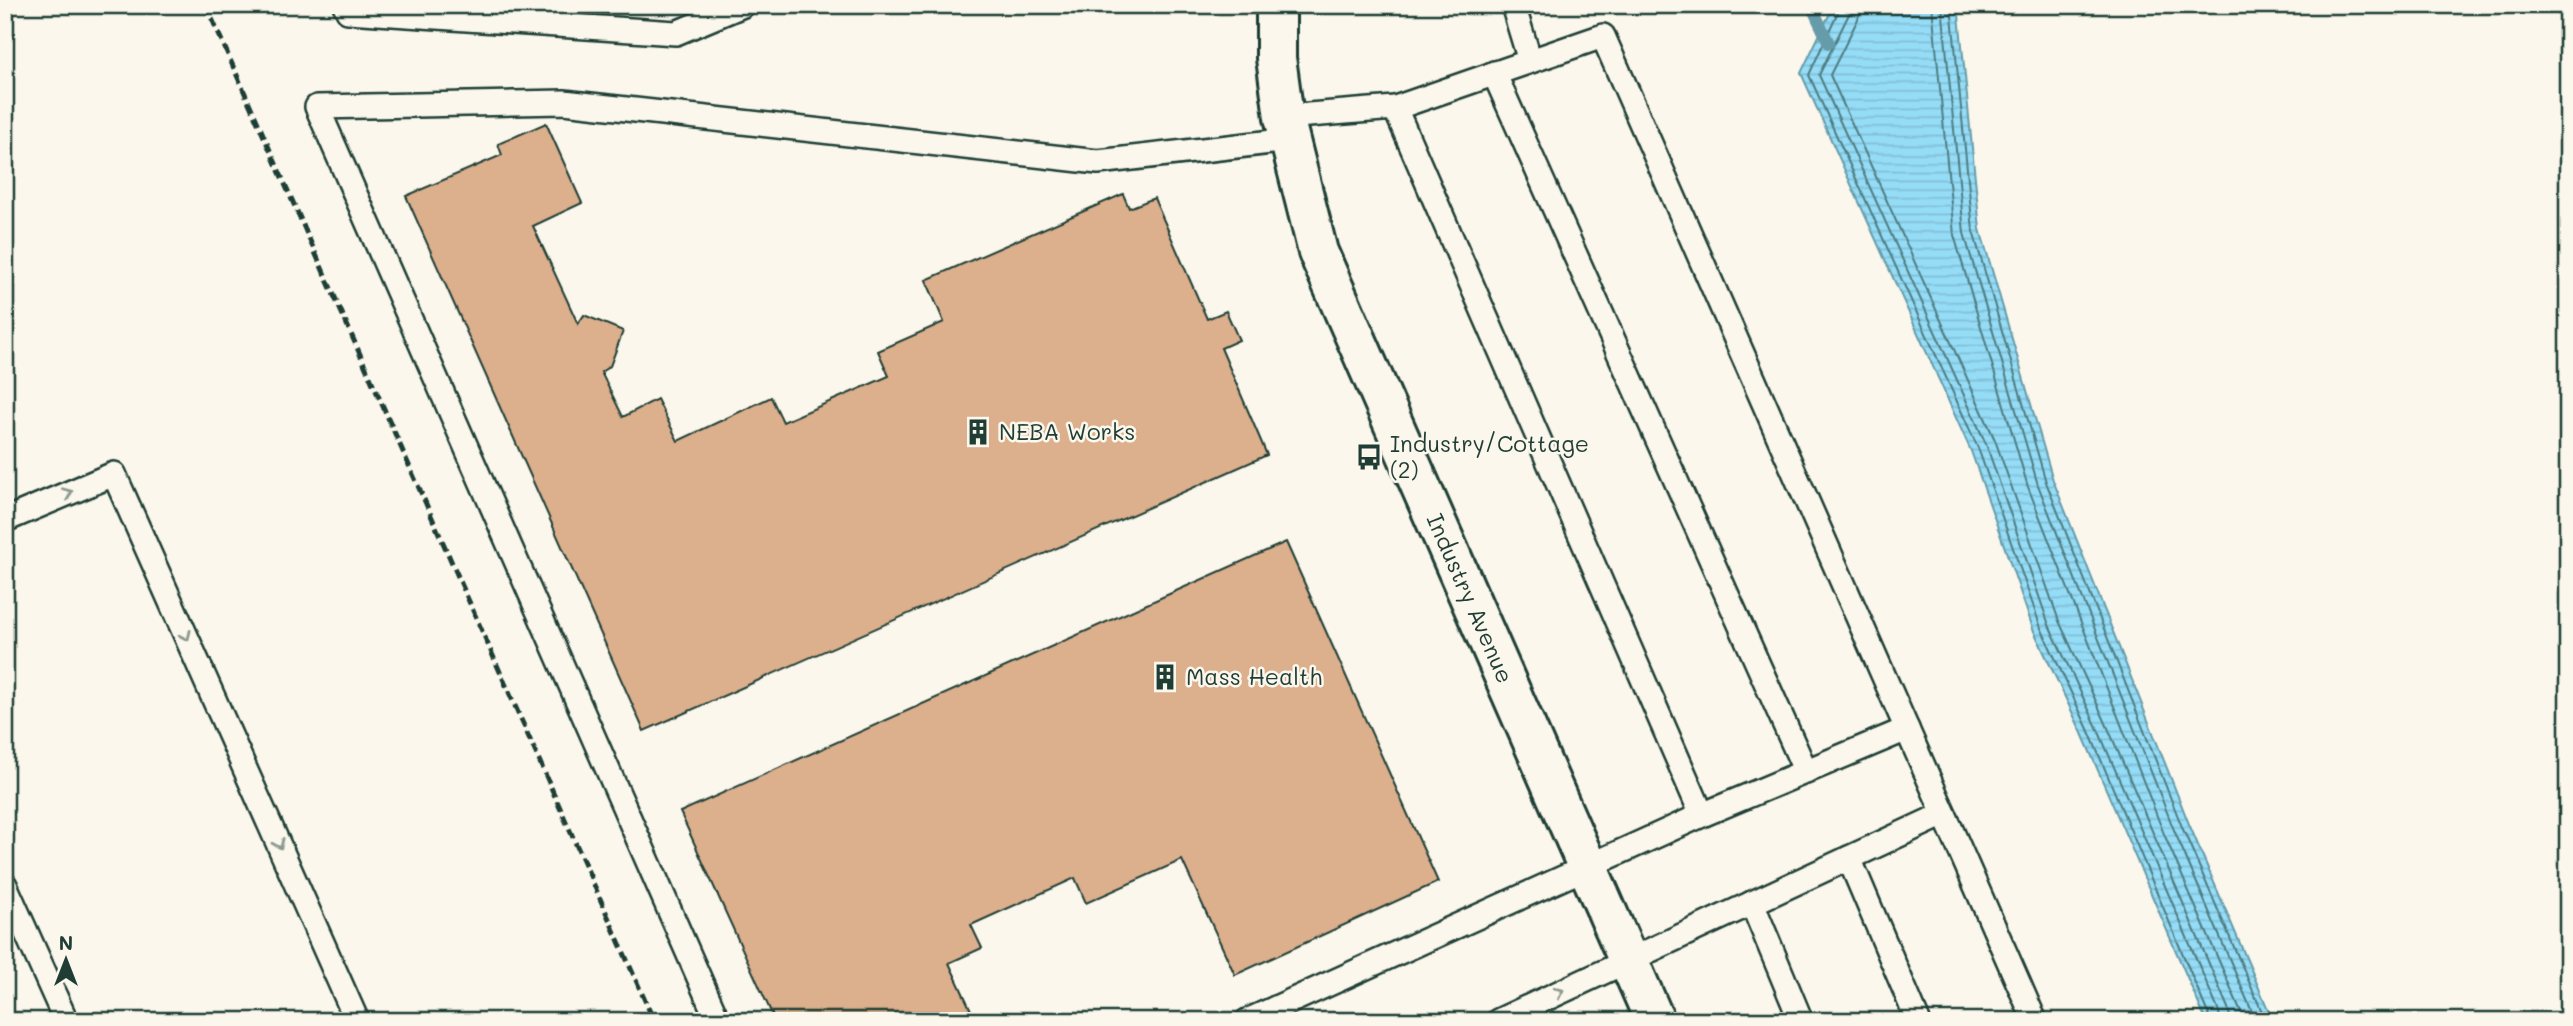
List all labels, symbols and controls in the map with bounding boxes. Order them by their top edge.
place label: NEBA Works [999,416,1135,446]
building icon: NEBA Works [963,417,993,447]
place label: Industry/Cottage (2) [1390,428,1589,484]
bus stop icon: Industry/Cottage (2) [1354,442,1384,472]
one-way arrow [61,487,73,501]
street label: Industry Avenue [1420,509,1521,687]
one-way arrow [178,629,192,641]
place label: Mass Health [1186,661,1322,691]
building icon: Mass Health [1150,662,1180,692]
one-way arrow [271,836,285,849]
north arrow [32,925,102,995]
text: N [59,930,73,955]
one-way arrow [1552,986,1565,1000]

